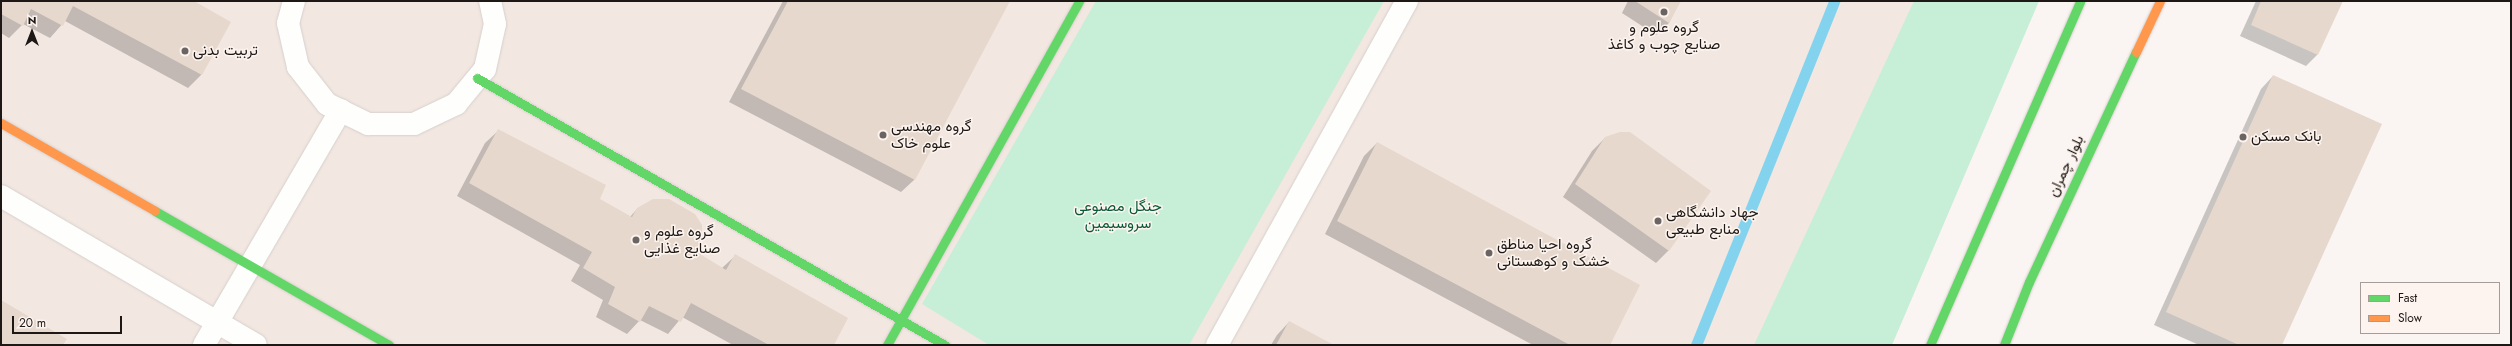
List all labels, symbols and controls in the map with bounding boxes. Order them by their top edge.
marker: گروه علوم و صنایع چوب و کاغذ [1659,7,1669,17]
north arrow [12,12,52,52]
text: N [28,12,36,28]
place label: گروه علوم و صنایع چوب و کاغذ [1608,18,1720,53]
place label: تربیت بدنی [193,42,258,60]
marker: تربیت بدنی [180,46,190,56]
place label: گروه مهندسی علوم خاک [891,117,971,152]
place label: بانک مسکن [2251,128,2321,146]
marker: گروه مهندسی علوم خاک [878,130,888,140]
street label: بلوار چمران [2044,132,2088,200]
marker: بانک مسکن [2238,132,2248,142]
park label: جنگل مصنوعی سروسیمین [1074,197,1162,232]
place label: جهاد دانشگاهی منابع طبیعی [1666,203,1758,238]
marker: جهاد دانشگاهی منابع طبیعی [1653,216,1663,226]
place label: گروه علوم و صنایع غذایی [644,222,720,257]
marker: گروه علوم و صنایع غذایی [631,235,641,245]
place label: گروه احیا مناطق خشک و کوهستانی [1497,235,1610,270]
marker: گروه احیا مناطق خشک و کوهستانی [1484,248,1494,258]
legend [2360,282,2500,334]
text: Fast [2398,289,2417,307]
scale bar [14,308,124,334]
text: Slow [2398,309,2422,327]
text: 20 m [19,314,46,332]

